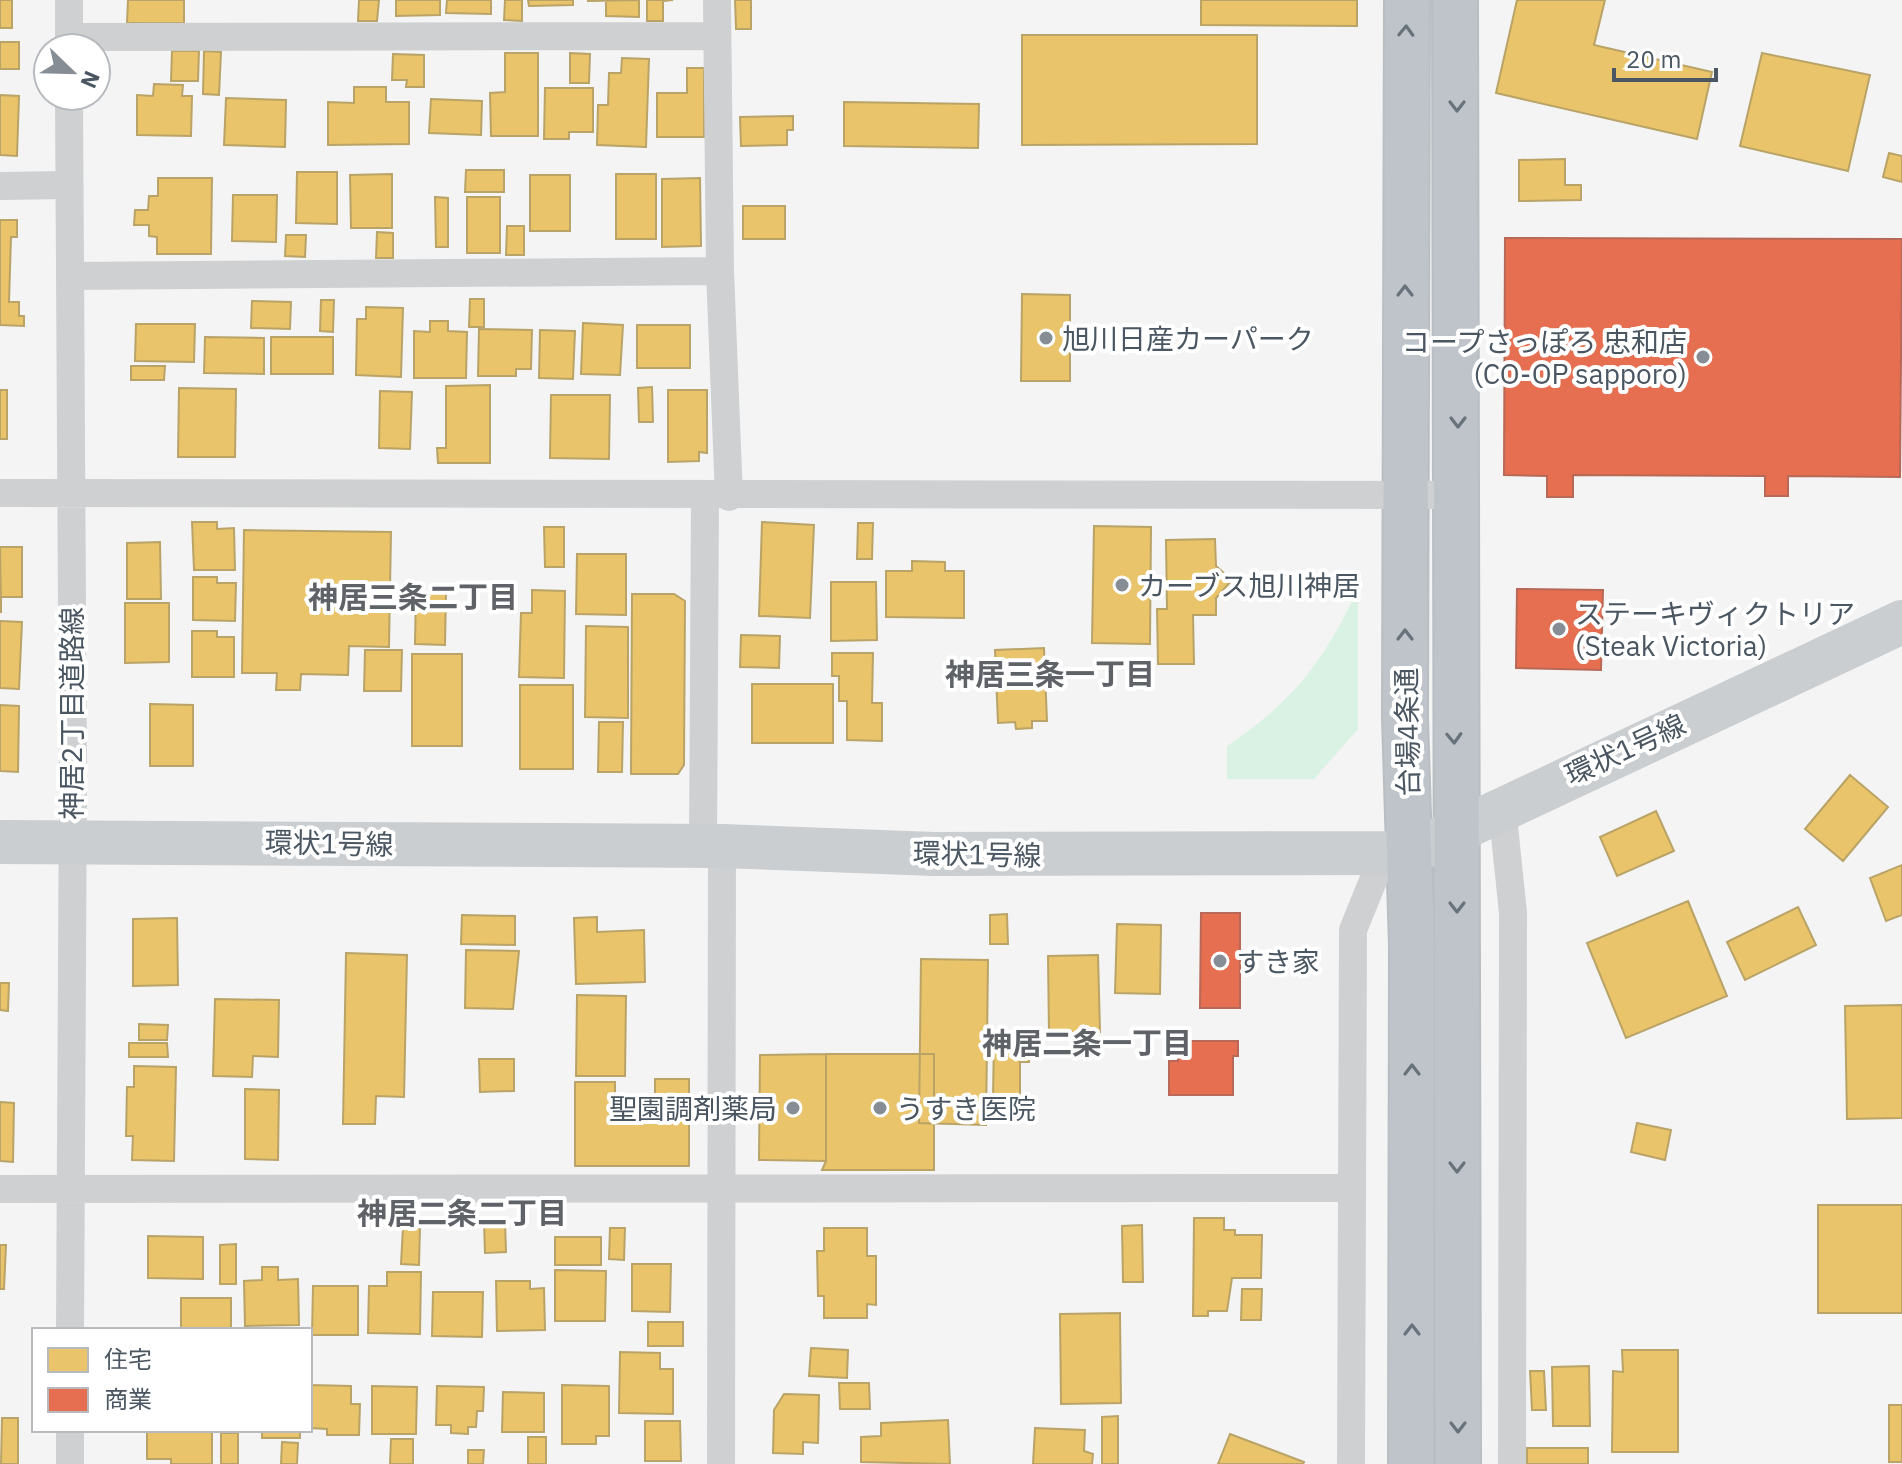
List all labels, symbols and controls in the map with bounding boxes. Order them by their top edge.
one-way arrow [1398,24,1415,37]
north arrow [32,32,112,112]
scale bar [1614,32,1716,82]
text: 20 m [1626,43,1681,75]
text: N [74,67,107,93]
one-way arrow [1448,100,1466,113]
one-way arrow [1396,284,1414,297]
place label: 旭川日産カーパーク [1062,320,1314,357]
place label: コープさっぽろ 忠和店 (CO-OP sapporo) [1402,323,1687,392]
marker: 旭川日産カーパーク [1037,329,1055,347]
marker: コープさっぽろ 忠和店 (CO-OP sapporo) [1694,348,1712,366]
one-way arrow [1449,416,1467,429]
place label: カーブス旭川神居 [1138,567,1360,604]
marker: カーブス旭川神居 [1113,576,1131,594]
district label: 神居三条二丁目 [308,577,518,616]
place label: ステーキヴィクトリア (Steak Victoria) [1575,595,1855,664]
street label: 神居2丁目道路線 [53,607,90,819]
marker: ステーキヴィクトリア (Steak Victoria) [1550,620,1568,638]
one-way arrow [1396,628,1414,641]
district label: 神居三条一丁目 [945,654,1155,693]
street label: 台場4条通 [1387,667,1427,797]
street label: 環状1号線 [1559,705,1691,793]
one-way arrow [1446,732,1463,745]
street label: 環状1号線 [264,823,394,863]
street label: 環状1号線 [912,834,1042,874]
one-way arrow [1448,901,1466,914]
place label: すき家 [1236,943,1320,980]
marker: すき家 [1211,952,1229,970]
district label: 神居二条一丁目 [982,1023,1192,1062]
one-way arrow [1403,1063,1421,1076]
place label: 聖園調剤薬局 [609,1090,777,1127]
place label: うすき医院 [896,1090,1036,1127]
marker: 聖園調剤薬局 [784,1099,802,1117]
marker: うすき医院 [871,1099,889,1117]
one-way arrow [1448,1161,1466,1174]
district label: 神居二条二丁目 [357,1193,567,1232]
one-way arrow [1403,1323,1421,1336]
legend [32,1328,312,1432]
text: 住宅 [104,1343,152,1375]
text: 商業 [104,1383,152,1415]
one-way arrow [1449,1421,1467,1434]

